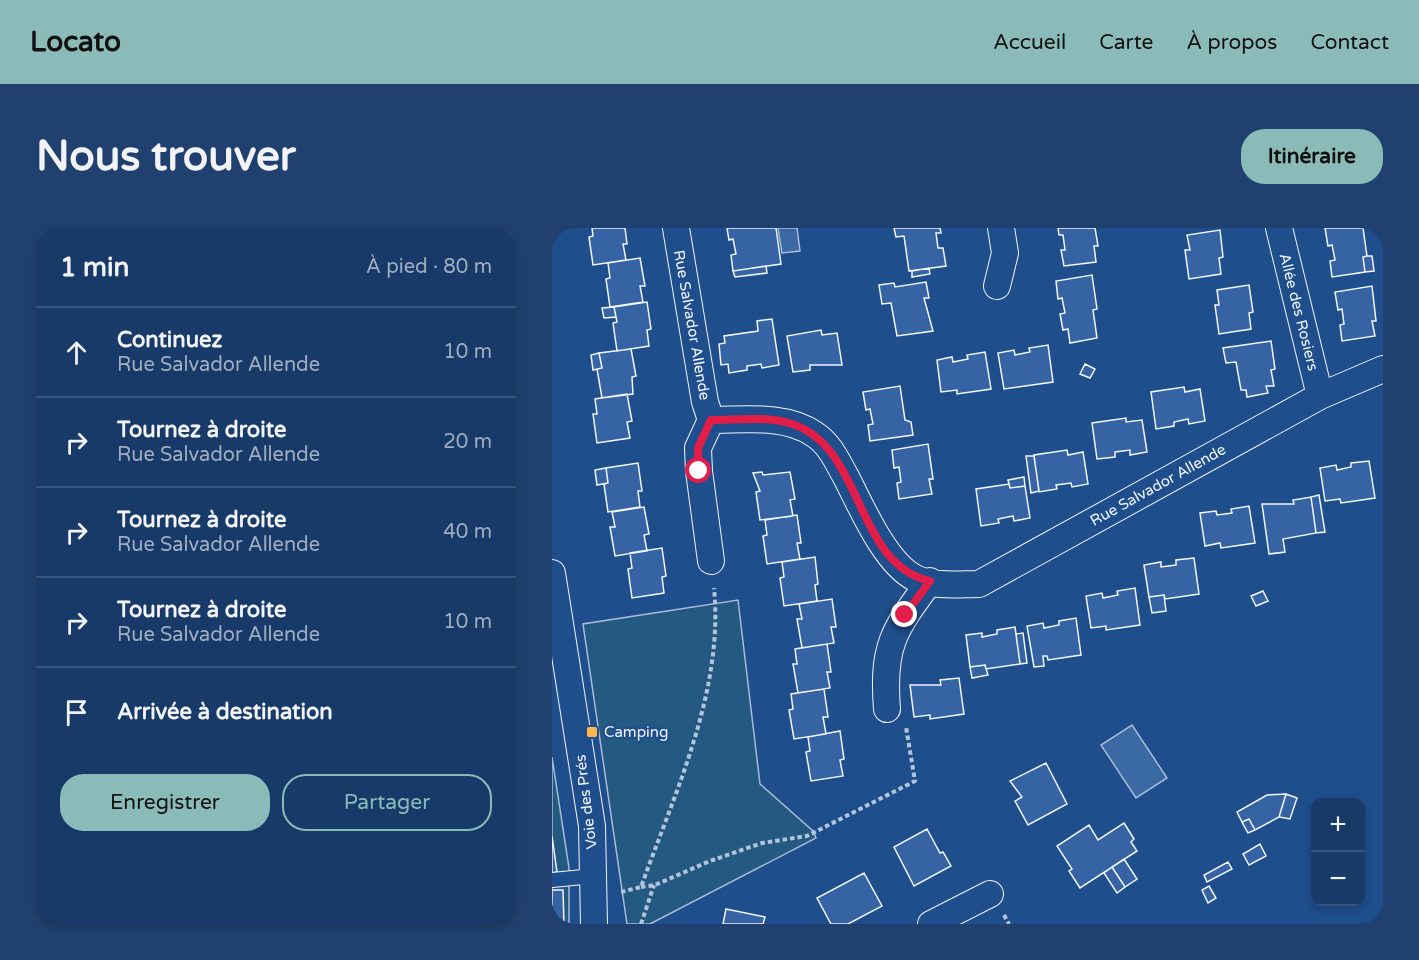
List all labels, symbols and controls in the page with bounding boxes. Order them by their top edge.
text: Locato [30,25,121,59]
text: Accueil [993,30,1066,55]
text: Carte [1099,30,1153,55]
text: À propos [1186,30,1277,55]
text: Contact [1310,30,1389,55]
button: Itinéraire [1241,129,1383,184]
text: Nous trouver [36,131,296,182]
street label: Rue Salvador Allende [670,248,714,402]
street label: Allée des Rosiers [1276,251,1322,373]
text: 1 min [60,252,129,283]
text: À pied · 80 m [366,255,492,279]
text: Continuez [117,327,222,353]
icon: ahead [60,336,93,369]
text: 10 m [443,340,492,364]
text: Rue Salvador Allende [117,353,320,377]
text: Tournez à droite [117,417,286,443]
icon: right [60,426,93,459]
text: 20 m [443,430,492,454]
street label: Rue Salvador Allende [1087,440,1229,530]
text: Rue Salvador Allende [117,443,320,467]
route start [685,457,711,483]
text: Tournez à droite [117,507,286,533]
icon: right [60,516,93,549]
text: 40 m [443,520,492,544]
text: Rue Salvador Allende [117,533,320,557]
text: Tournez à droite [117,597,286,623]
route end [891,601,917,627]
icon: right [60,606,93,639]
text: 10 m [443,610,492,634]
text: Rue Salvador Allende [117,623,320,647]
icon: arrive [60,696,93,729]
text: Arrivée à destination [117,699,333,725]
place label: Camping [604,723,668,741]
marker: Camping [585,725,599,739]
street label: Voie des Prés [571,754,601,850]
button: Enregistrer [60,774,270,831]
button: Partager [282,774,492,831]
map controls [1311,798,1365,906]
button: + [1311,798,1365,852]
button: − [1311,852,1365,906]

